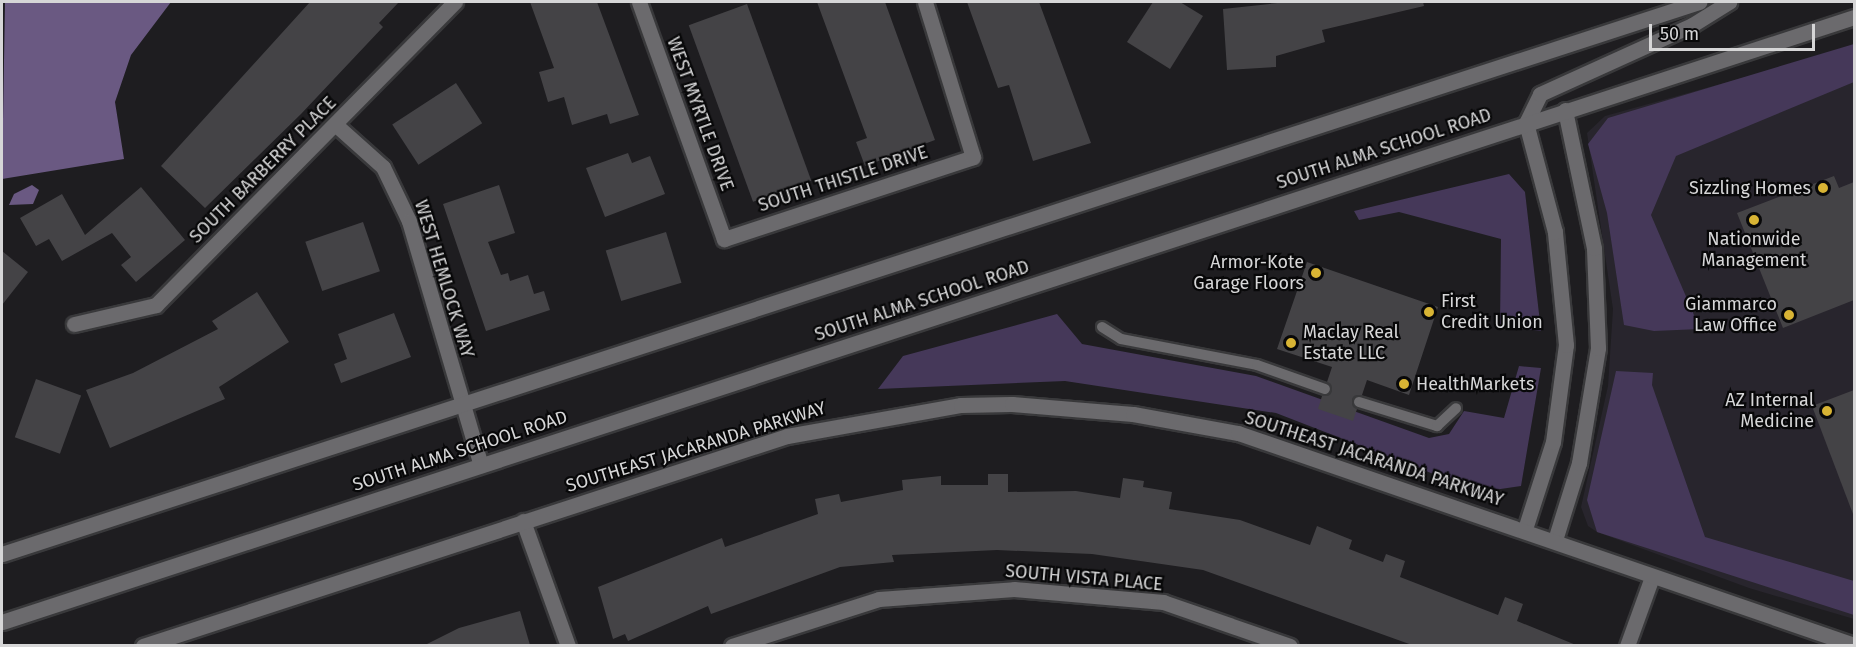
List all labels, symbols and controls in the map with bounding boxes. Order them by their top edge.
scale bar [1652,12,1818,50]
text: 50 m [1660,23,1699,45]
street label: WEST MYRTLE DRIVE [662,34,738,194]
street label: SOUTH BARBERRY PLACE [185,92,341,248]
street label: SOUTH ALMA SCHOOL ROAD [1274,104,1494,194]
street label: SOUTH THISTLE DRIVE [756,141,930,217]
place label: Sizzling Homes [1689,177,1811,199]
marker: Sizzling Homes [1816,181,1830,195]
street label: WEST HEMLOCK WAY [410,197,478,361]
marker: Nationwide Management [1747,213,1761,227]
place label: Nationwide Management [1701,229,1807,272]
place label: Armor-Kote Garage Floors [1193,252,1304,294]
street label: SOUTH ALMA SCHOOL ROAD [812,256,1032,346]
marker: Armor-Kote Garage Floors [1309,266,1323,280]
place label: First Credit Union [1441,291,1543,334]
place label: Giammarco Law Office [1685,294,1777,336]
marker: First Credit Union [1422,305,1436,319]
marker: Giammarco Law Office [1782,308,1796,322]
place label: Maclay Real Estate LLC [1303,322,1399,364]
marker: Maclay Real Estate LLC [1284,336,1298,350]
place label: HealthMarkets [1416,373,1534,395]
marker: HealthMarkets [1397,377,1411,391]
place label: AZ Internal Medicine [1725,390,1814,432]
street label: SOUTHEAST JACARANDA PARKWAY [563,397,829,497]
marker: AZ Internal Medicine [1818,402,1836,420]
street label: SOUTH ALMA SCHOOL ROAD [350,406,570,496]
street label: SOUTHEAST JACARANDA PARKWAY [1242,407,1506,511]
street label: SOUTH VISTA PLACE [1004,560,1164,596]

